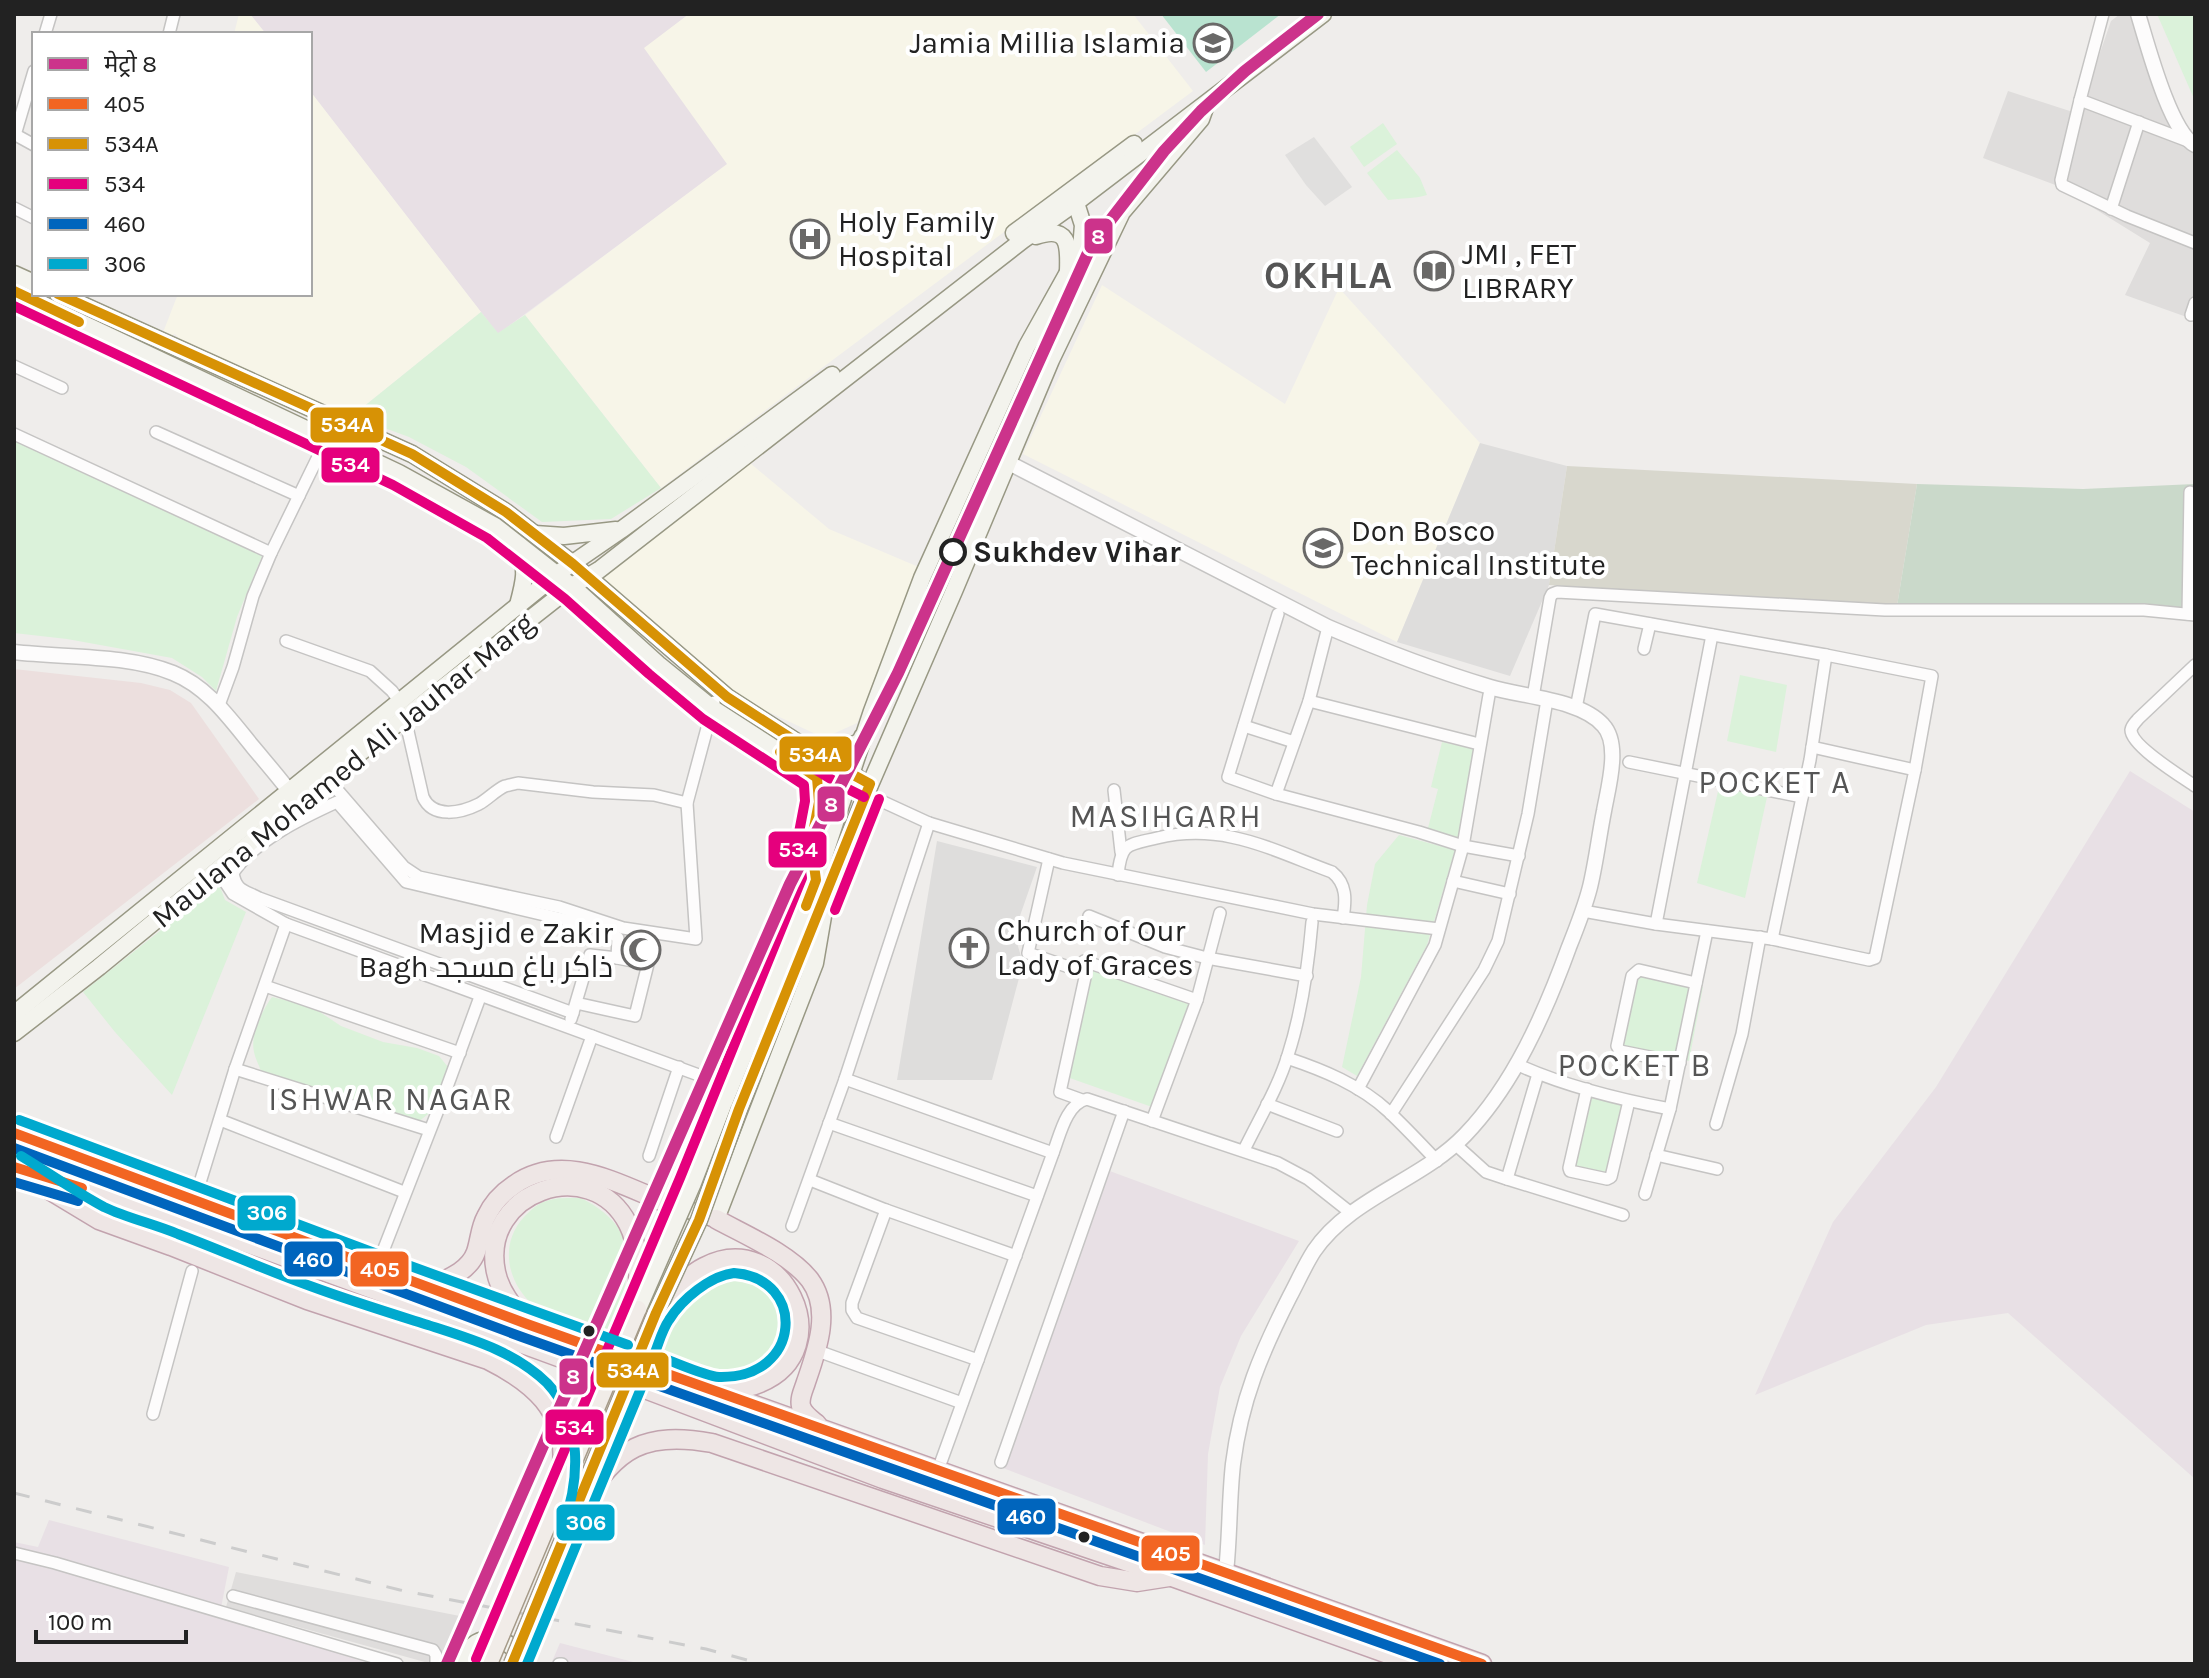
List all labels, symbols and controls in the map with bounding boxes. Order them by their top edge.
school or university icon: Jamia Millia Islamia [1192,22,1234,64]
place label: Jamia Millia Islamia [909,25,1185,61]
legend [32,32,312,296]
text: मेट्रो 8 [104,50,157,78]
text: 405 [104,90,145,118]
text: 534A [104,130,159,158]
text: 534 [104,170,145,198]
place label: Holy Family Hospital [838,204,995,274]
text: 460 [104,210,145,238]
line badge: 8 [1083,217,1114,255]
hospital icon: Holy Family Hospital [789,218,831,260]
text: 8 [1091,224,1105,250]
place label: JMI , FET LIBRARY [1462,236,1576,306]
text: 306 [104,250,146,278]
library icon: JMI , FET LIBRARY [1413,250,1455,292]
district label: OKHLA [1264,253,1394,298]
line badge: 534A [309,406,385,444]
text: 534A [320,412,374,438]
line badge: 534 [320,446,381,484]
text: 534 [330,452,370,478]
place label: Don Bosco Technical Institute [1351,513,1606,583]
school or university icon: Don Bosco Technical Institute [1302,527,1344,569]
place label: Sukhdev Vihar [973,534,1181,570]
marker: Sukhdev Vihar [940,539,966,565]
street label: Maulana Mohamed Ali Jauhar Marg [144,604,542,936]
line badge: 534A [778,735,853,773]
text: 534A [788,742,842,768]
district label: POCKET A [1698,764,1852,801]
line badge: 8 [816,785,846,823]
text: 8 [824,792,838,818]
district label: MASIHGARH [1069,798,1263,835]
line badge: 534 [767,830,828,869]
text: 534 [778,837,818,863]
place label: Church of Our Lady of Graces [997,913,1194,983]
place label: Masjid e Zakir Bagh ذاکر باغ مسجد [358,915,613,987]
church icon: Church of Our Lady of Graces [948,927,990,969]
mosque icon: Masjid e Zakir Bagh ذاکر باغ مسجد [620,929,662,971]
district label: POCKET B [1558,1047,1712,1084]
district label: ISHWAR NAGAR [268,1081,514,1118]
line badge: 306 [236,1194,297,1232]
text: 306 [247,1200,287,1226]
line badge: 460 [283,1240,344,1278]
text: 460 [293,1247,333,1273]
line badge: 405 [349,1250,410,1288]
text: 405 [360,1257,400,1283]
unlabelled marker [581,1323,597,1339]
line badge: 534A [595,1351,670,1389]
line badge: 8 [558,1357,589,1396]
text: 534A [606,1358,660,1384]
text: 8 [566,1364,580,1390]
line badge: 534 [544,1408,605,1446]
text: 534 [554,1415,594,1441]
line badge: 460 [996,1497,1057,1536]
line badge: 306 [555,1503,616,1542]
text: 460 [1006,1504,1046,1530]
text: 306 [566,1510,606,1536]
unlabelled marker [1076,1529,1092,1545]
line badge: 405 [1140,1534,1201,1572]
text: 405 [1151,1541,1191,1567]
scale bar [36,1594,186,1644]
text: 100 m [48,1608,113,1636]

